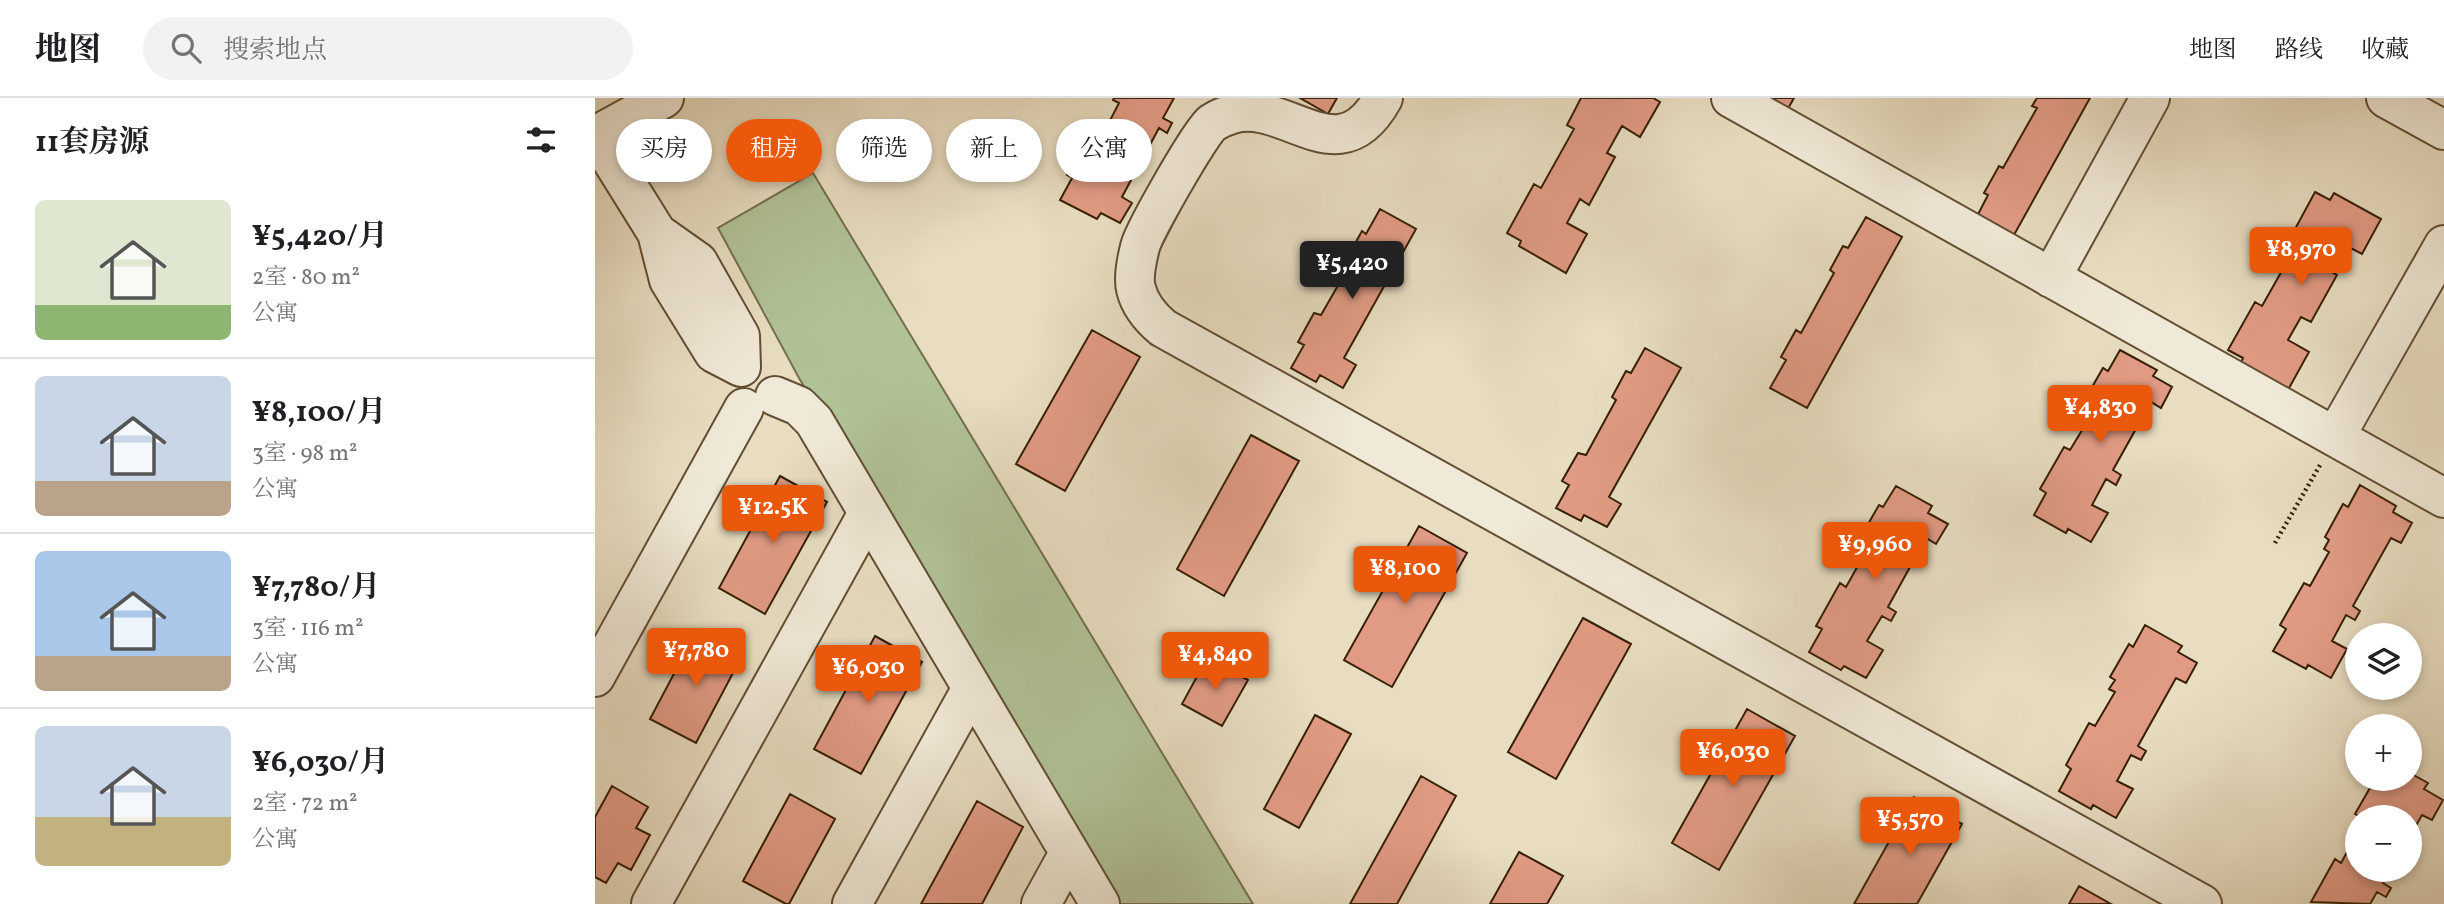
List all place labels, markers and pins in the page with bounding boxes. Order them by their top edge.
pin: ¥8,970 [2244,228,2358,287]
pin: ¥5,420 [1295,242,1409,301]
pin: ¥4,830 [2043,386,2157,445]
pin: ¥12.5K [716,486,830,545]
pin: ¥9,960 [1818,522,1932,582]
pin: ¥8,100 [1348,546,1462,606]
pin: ¥7,780 [639,628,753,688]
pin: ¥4,840 [1158,632,1272,692]
pin: ¥6,030 [811,646,925,705]
pin: ¥6,030 [1676,730,1790,789]
pin: ¥5,570 [1853,798,1967,857]

